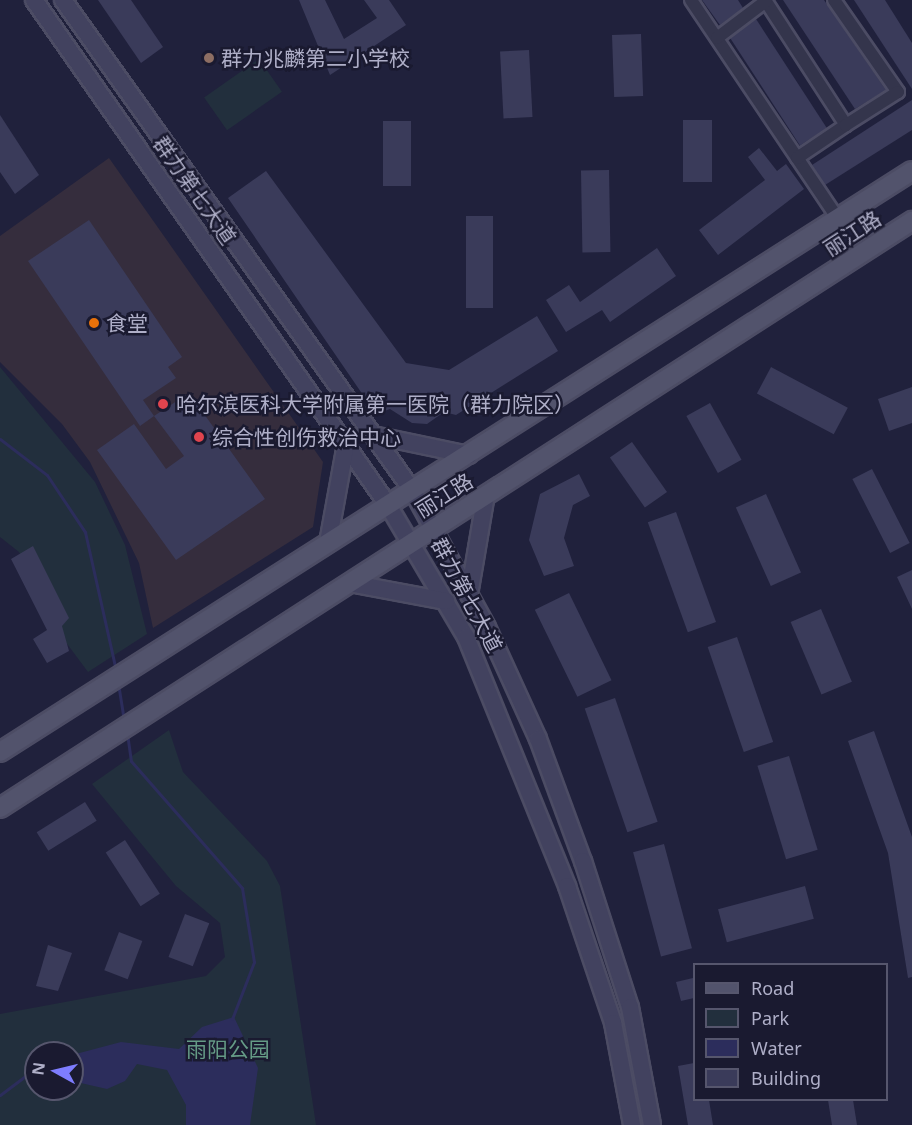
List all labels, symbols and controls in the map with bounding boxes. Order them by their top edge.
place label: 群力兆麟第二小学校 [221,45,410,71]
marker: 群力兆麟第二小学校 [202,51,216,65]
street label: 群力第七大道 [149,131,241,249]
street label: 丽江路 [819,205,885,261]
place label: 食堂 [106,310,148,336]
marker: 食堂 [87,316,101,330]
place label: 哈尔滨医科大学附属第一医院（群力院区） [176,391,575,417]
marker: 哈尔滨医科大学附属第一医院（群力院区） [154,395,172,413]
place label: 综合性创伤救治中心 [212,424,401,450]
marker: 综合性创伤救治中心 [190,428,208,446]
street label: 丽江路 [411,468,477,522]
street label: 群力第七大道 [426,533,508,657]
legend [693,963,888,1101]
text: Road [751,976,794,1000]
text: Park [751,1006,789,1030]
park label: 雨阳公园 [186,1036,270,1062]
text: Water [751,1036,802,1060]
north arrow [24,1041,84,1101]
text: N [26,1061,50,1077]
text: Building [751,1066,821,1090]

